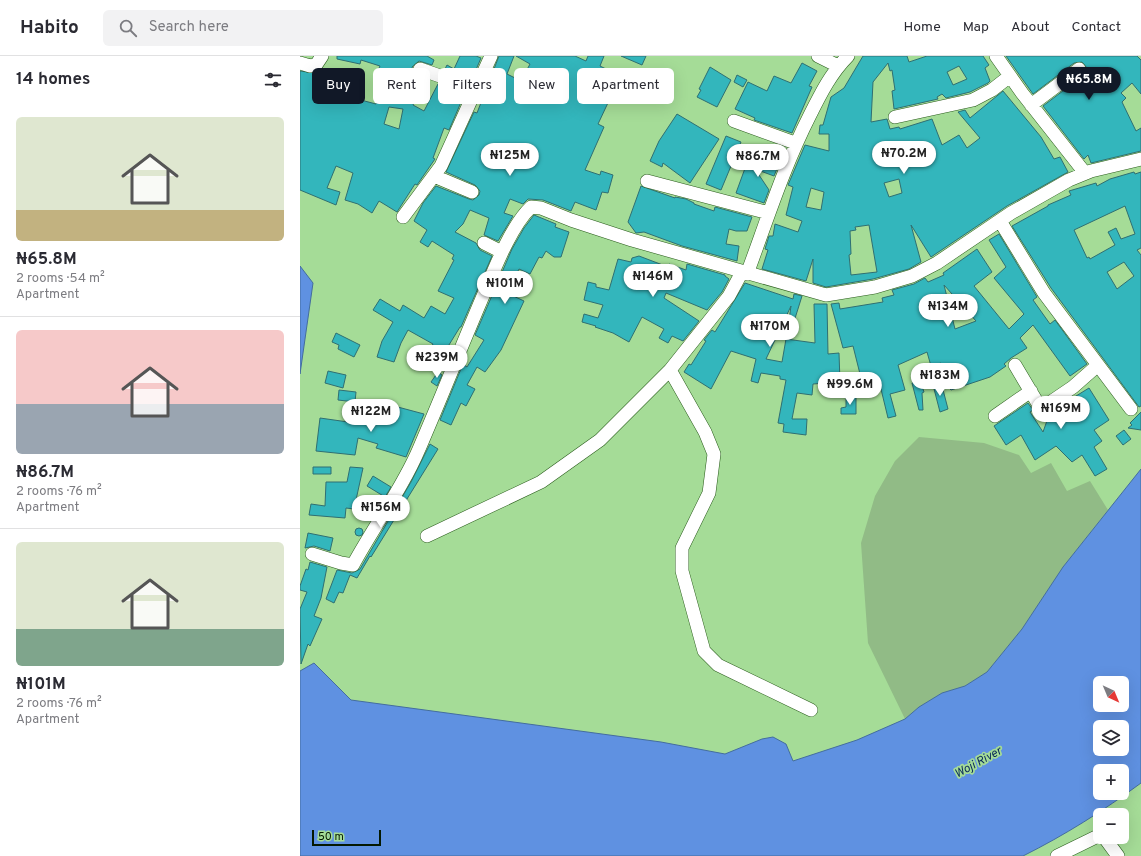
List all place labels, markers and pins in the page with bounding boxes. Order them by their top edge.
pin: ₦65.8M [1056,67,1122,101]
pin: ₦70.2M [871,141,937,175]
pin: ₦125M [482,143,538,177]
pin: ₦86.7M [725,144,791,178]
pin: ₦146M [625,264,681,298]
pin: ₦101M [477,271,533,305]
pin: ₦134M [920,294,976,328]
pin: ₦170M [742,314,798,348]
pin: ₦239M [409,345,465,379]
pin: ₦183M [912,363,968,397]
pin: ₦99.6M [817,372,883,406]
pin: ₦169M [1033,396,1089,430]
pin: ₦122M [343,399,399,433]
pin: ₦156M [353,495,409,529]

